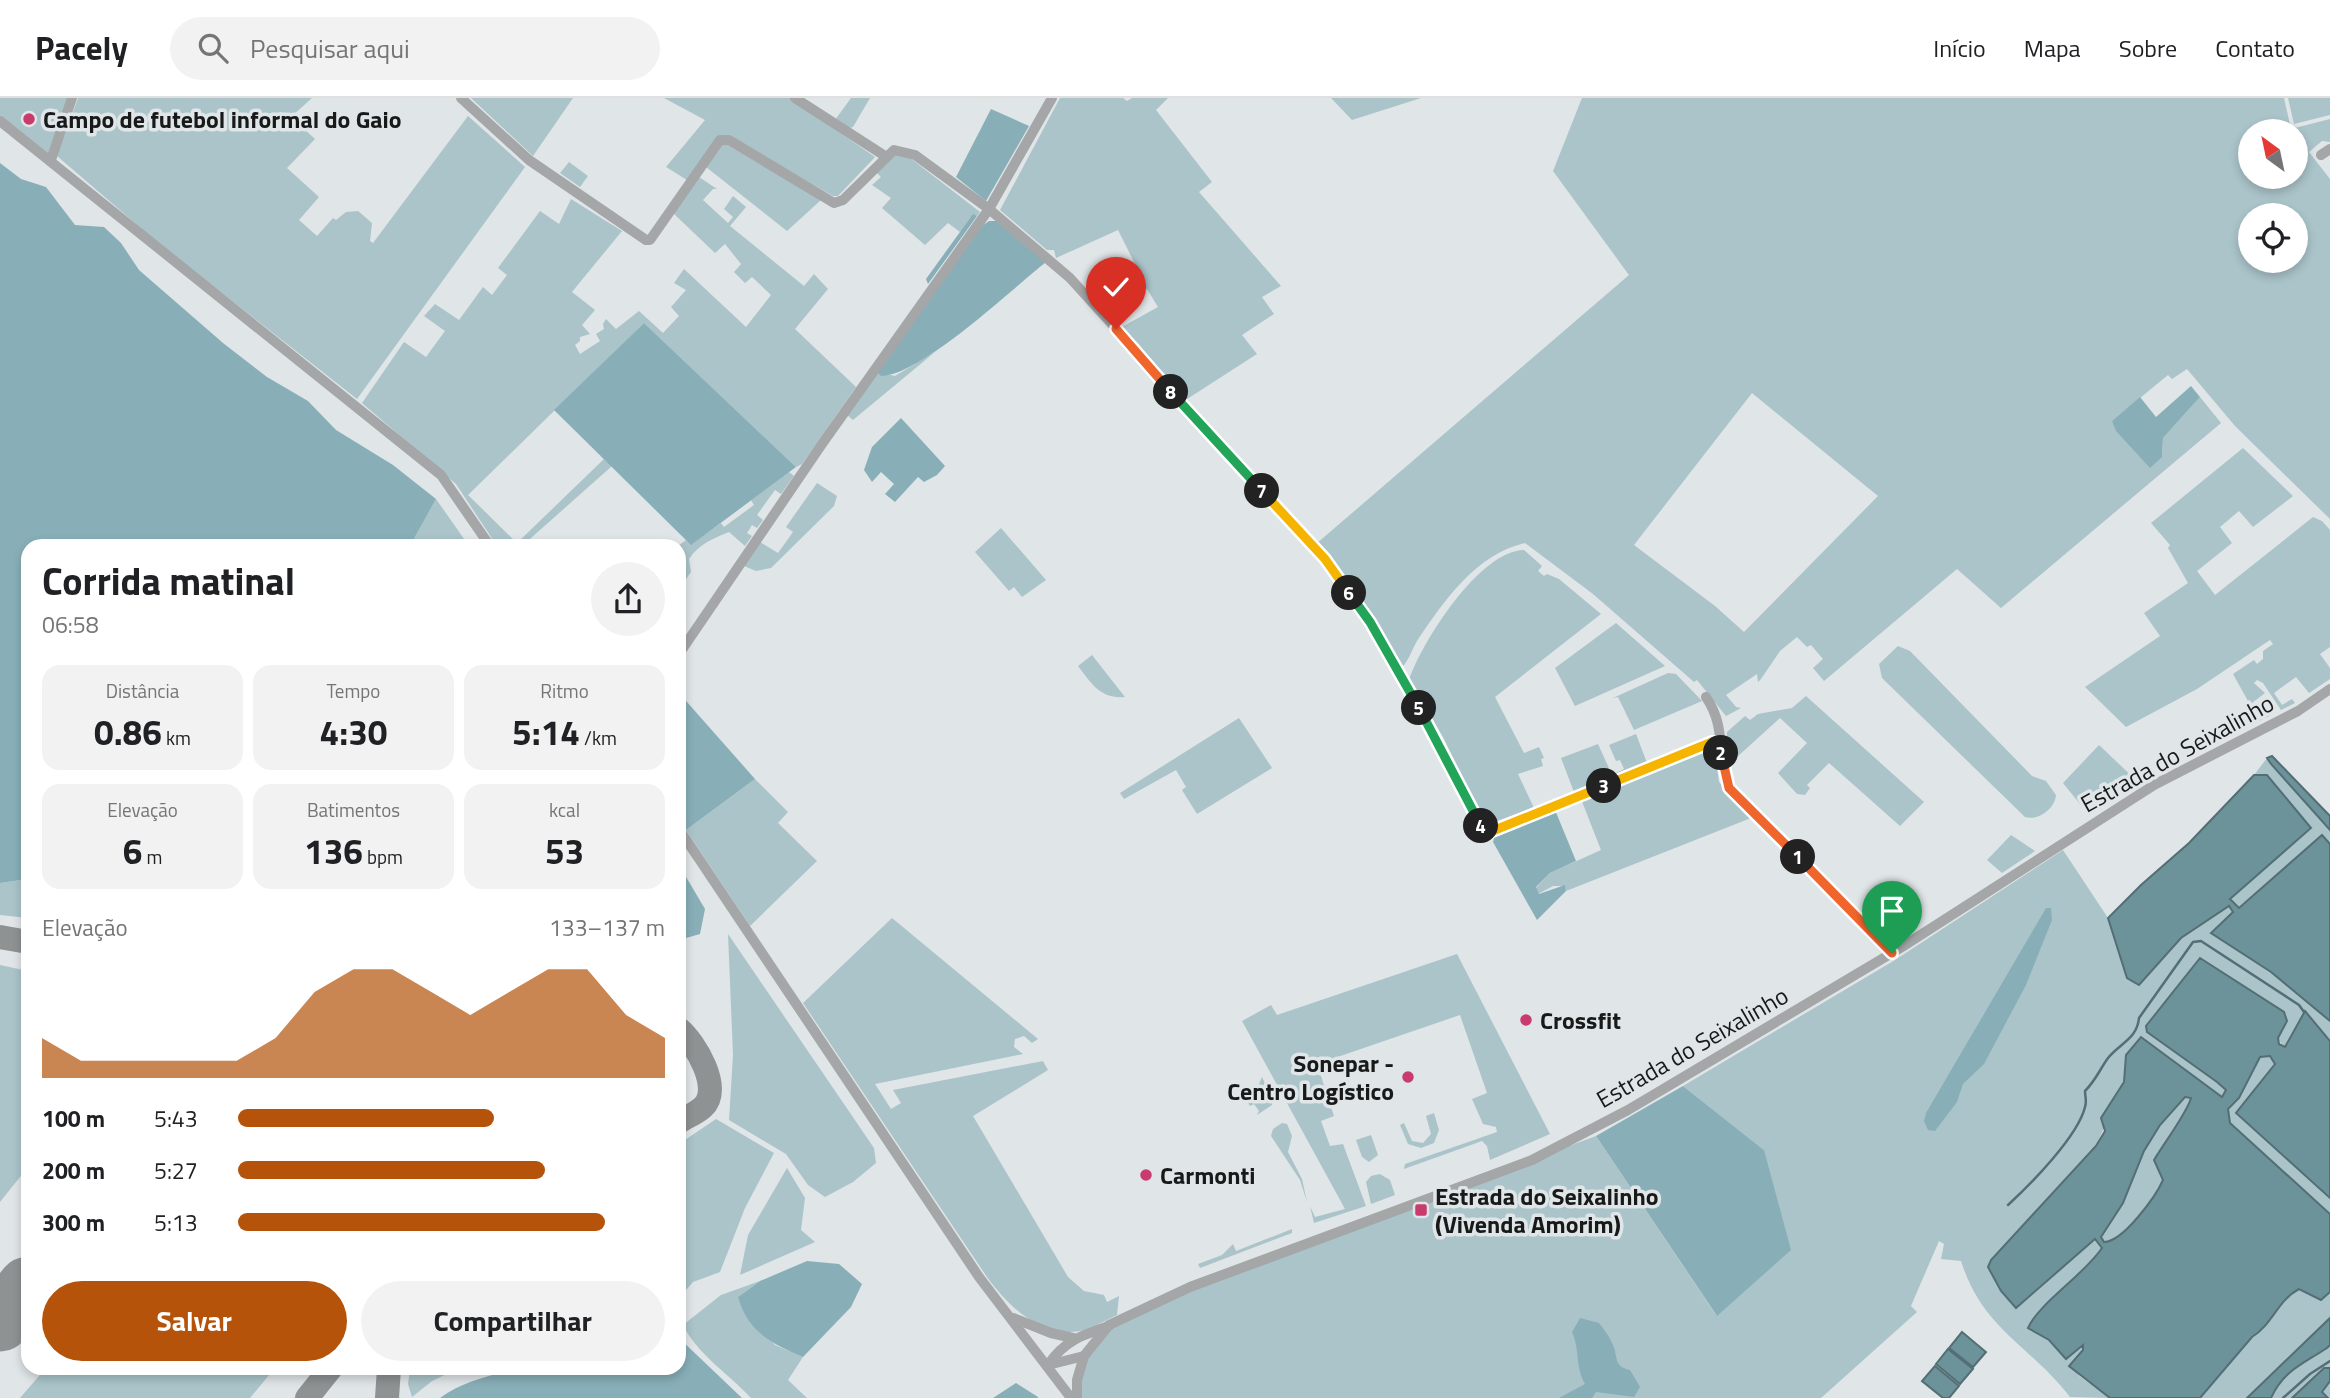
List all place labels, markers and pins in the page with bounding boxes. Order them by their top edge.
place label: Campo de futebol informal do Gaio [43,101,402,137]
marker: Campo de futebol informal do Gaio [21,111,37,127]
pin [1086,257,1146,329]
pin: 8 [1154,374,1188,410]
pin: 7 [1244,474,1280,508]
pin: 6 [1332,575,1366,610]
pin: 5 [1402,690,1436,726]
pin: 2 [1704,736,1738,770]
pin: 3 [1586,768,1622,804]
pin: 4 [1464,808,1498,844]
pin: 1 [1780,840,1815,874]
pin [1862,881,1922,953]
place label: Crossfit [1540,1002,1621,1038]
marker: Crossfit [1518,1012,1534,1028]
place label: Sonepar - Centro Logístico [1227,1045,1394,1109]
marker: Sonepar - Centro Logístico [1400,1069,1416,1085]
place label: Carmonti [1160,1157,1255,1193]
marker: Carmonti [1138,1167,1154,1183]
place label: Estrada do Seixalinho (Vivenda Amorim) [1435,1178,1659,1242]
marker: Estrada do Seixalinho (Vivenda Amorim) [1413,1202,1429,1218]

